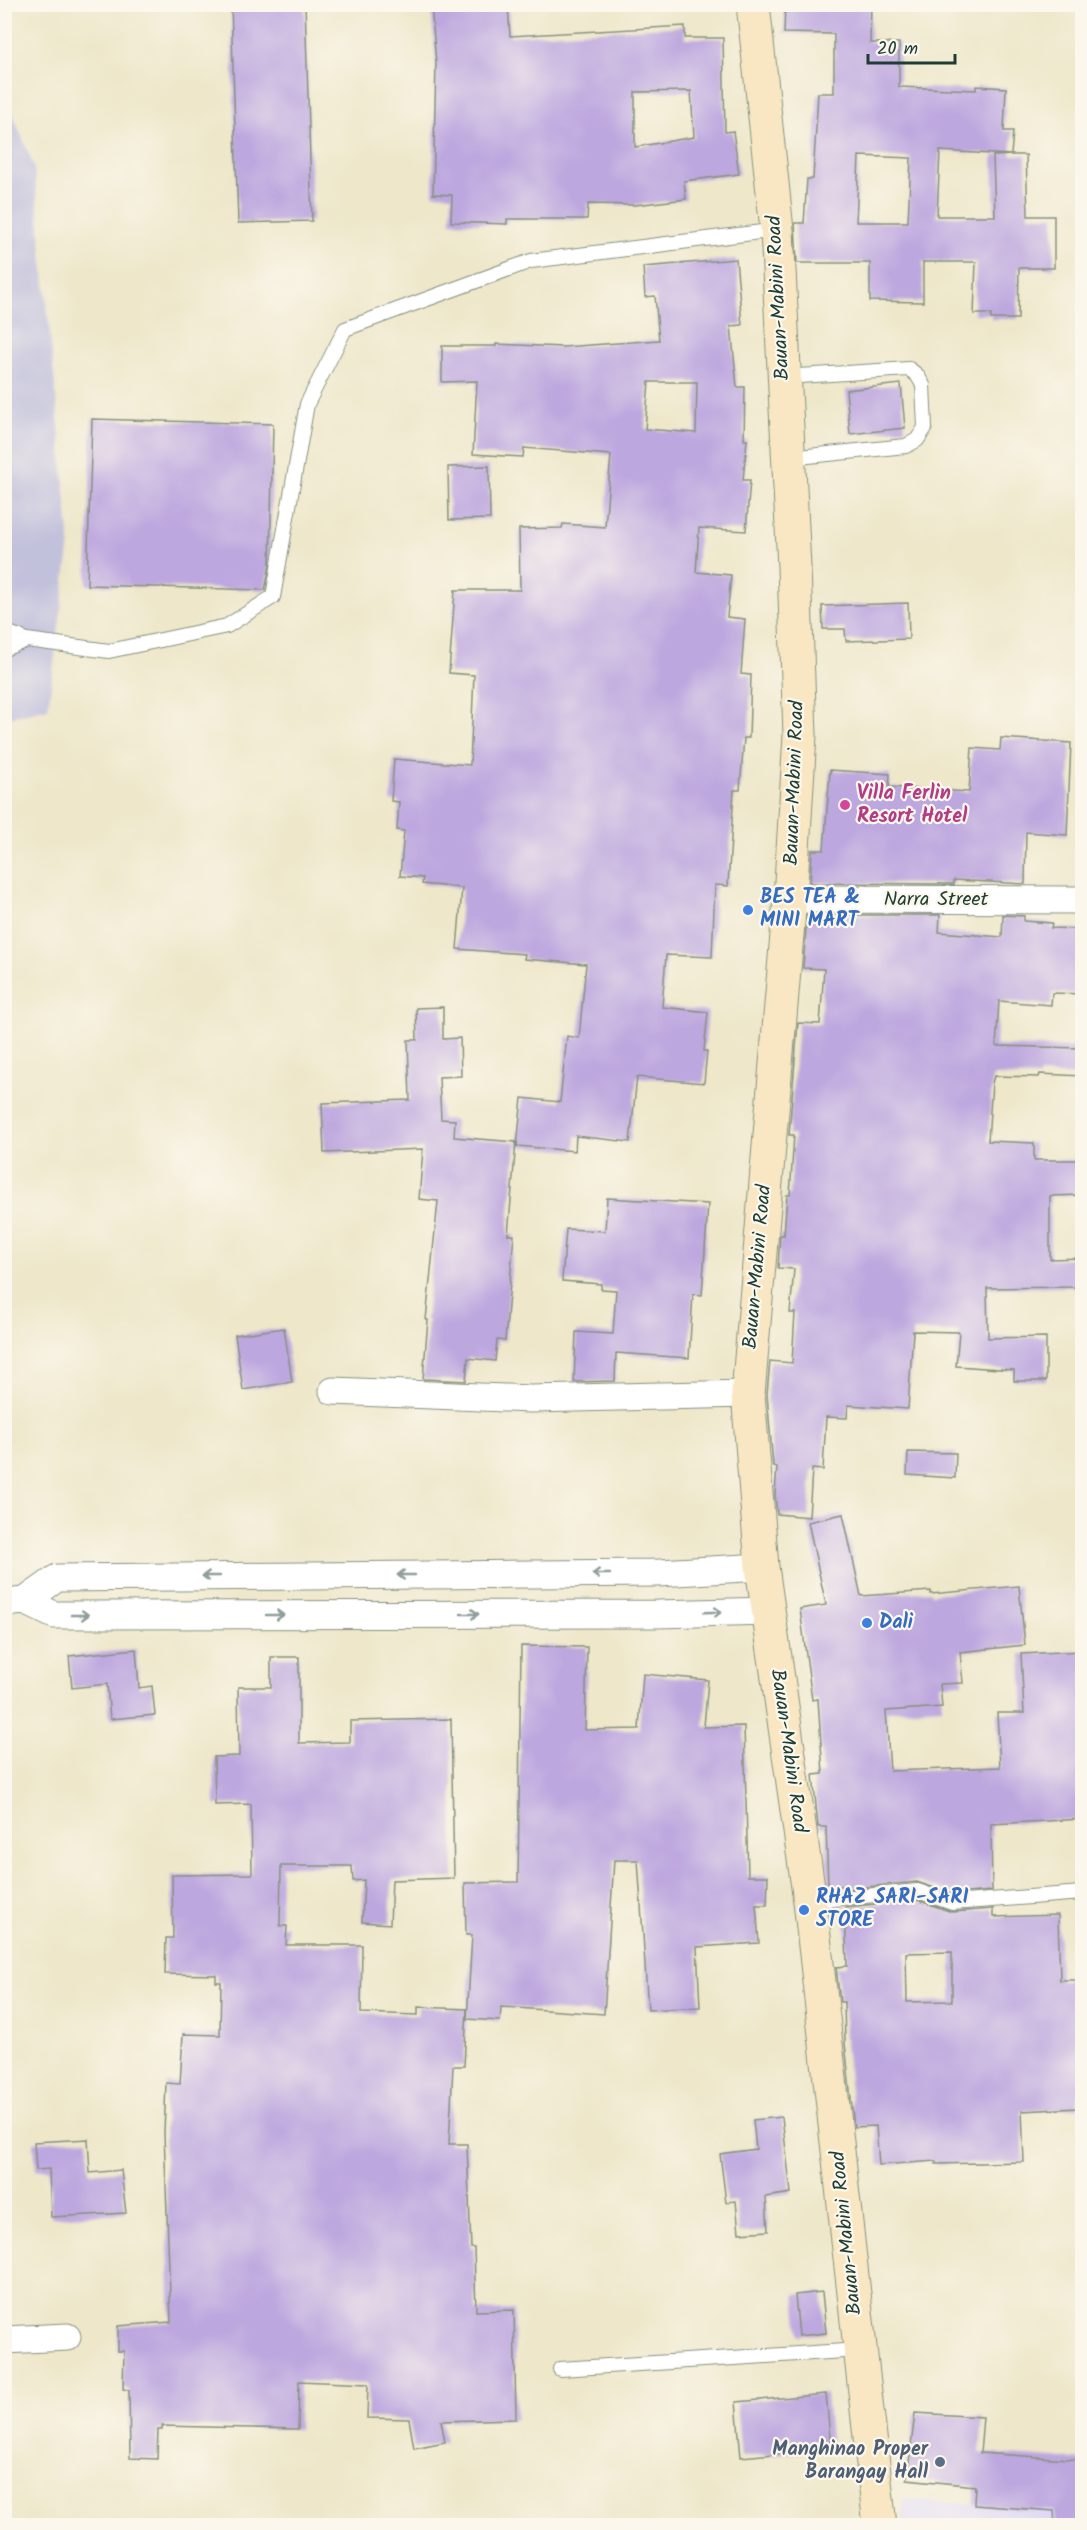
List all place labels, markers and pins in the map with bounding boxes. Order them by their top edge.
place label: Villa Ferlin Resort Hotel [857,778,968,833]
marker: Villa Ferlin Resort Hotel [838,798,852,812]
place label: BES TEA & MINI MART [760,882,861,937]
marker: BES TEA & MINI MART [741,903,755,917]
place label: Dali [879,1607,914,1639]
marker: Dali [860,1616,874,1630]
place label: RHAZ SARI-SARI STORE [816,1882,969,1937]
marker: RHAZ SARI-SARI STORE [797,1903,811,1917]
place label: Manghinao Proper Barangay Hall [772,2434,929,2489]
marker: Manghinao Proper Barangay Hall [933,2455,947,2469]

